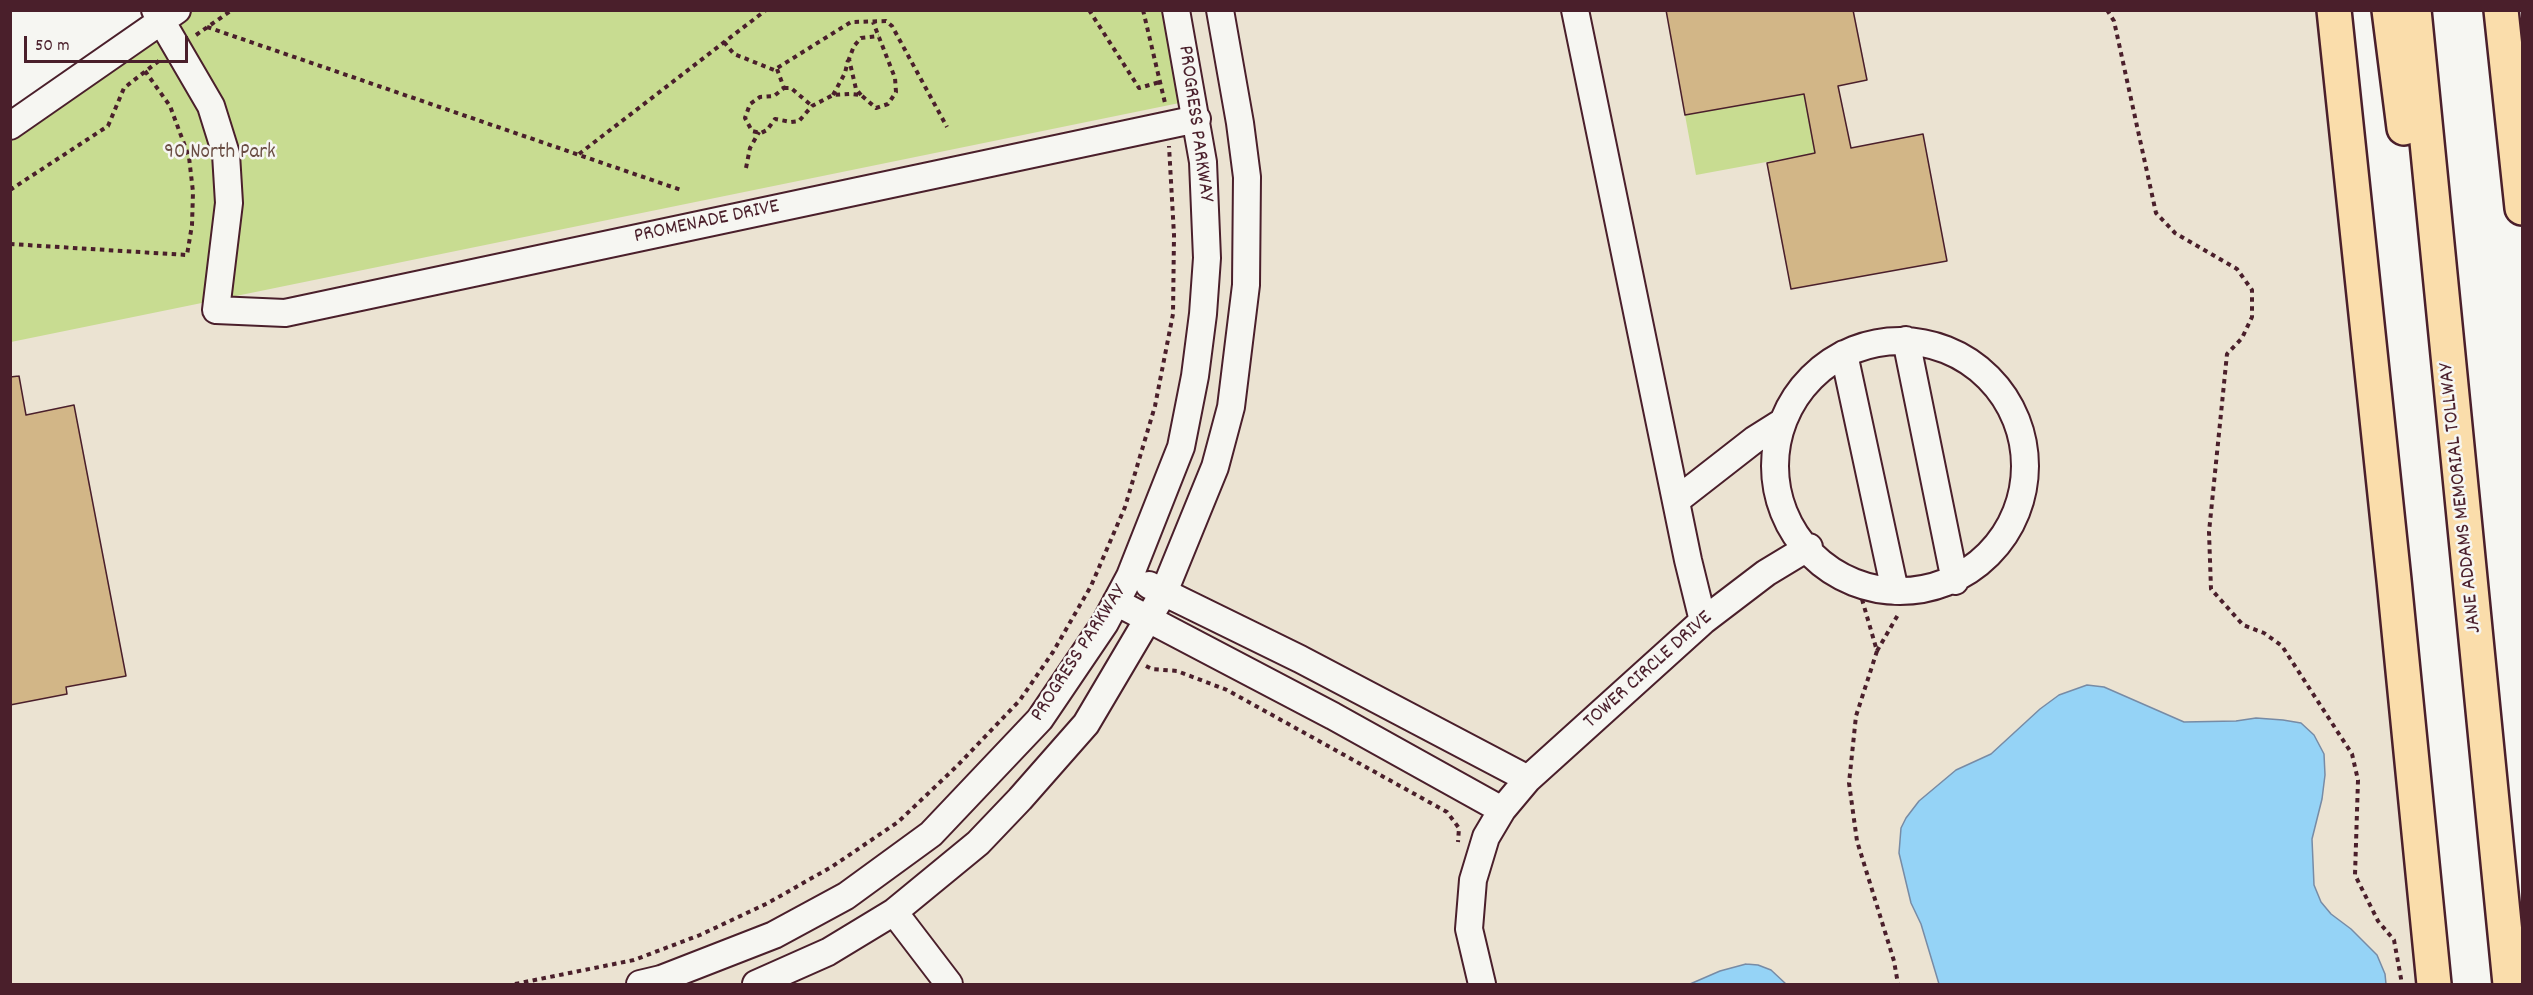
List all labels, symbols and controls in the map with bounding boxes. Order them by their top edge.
scale bar [27,24,190,62]
text: 50 m [35,34,70,59]
street label: PROGRESS PARKWAY [1171,44,1217,204]
park label: 90 North Park [164,141,276,167]
street label: PROMENADE DRIVE [632,195,782,251]
street label: JANE ADDAMS MEMORIAL TOLLWAY [2435,362,2489,634]
street label: PROGRESS PARKWAY [1027,581,1133,727]
street label: TOWER CIRCLE DRIVE [1579,607,1719,735]

